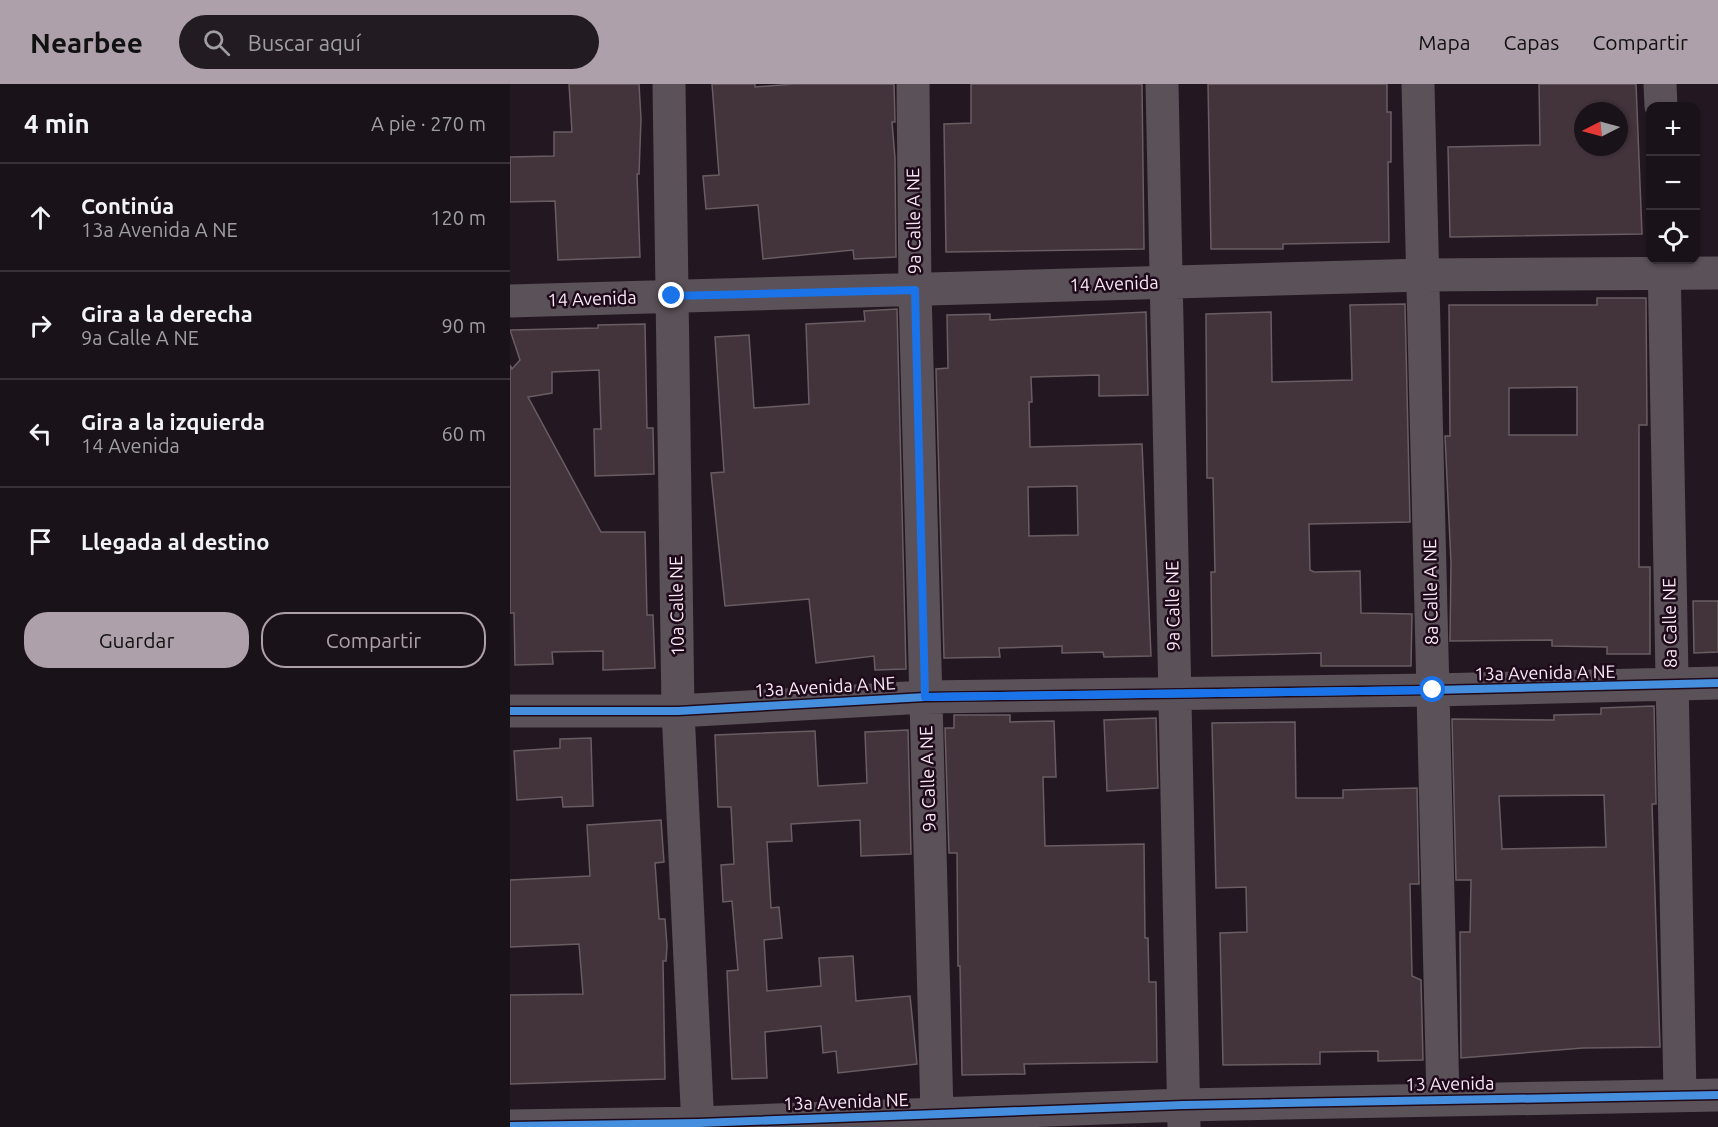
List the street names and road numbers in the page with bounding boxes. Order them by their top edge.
street label: 9a Calle A NE [902,168,924,274]
street label: 14 Avenida [1069,271,1159,295]
street label: 14 Avenida [547,286,637,310]
street label: 8a Calle A NE [1419,539,1441,645]
street label: 10a Calle NE [665,556,687,656]
street label: 9a Calle NE [1161,561,1183,651]
street label: 8a Calle NE [1658,578,1680,668]
street label: 13a Avenida A NE [1474,661,1616,683]
street label: 13a Avenida A NE [754,672,896,700]
street label: 9a Calle A NE [915,726,939,832]
street label: 13 Avenida [1405,1072,1495,1094]
street label: 13a Avenida NE [783,1089,909,1113]

